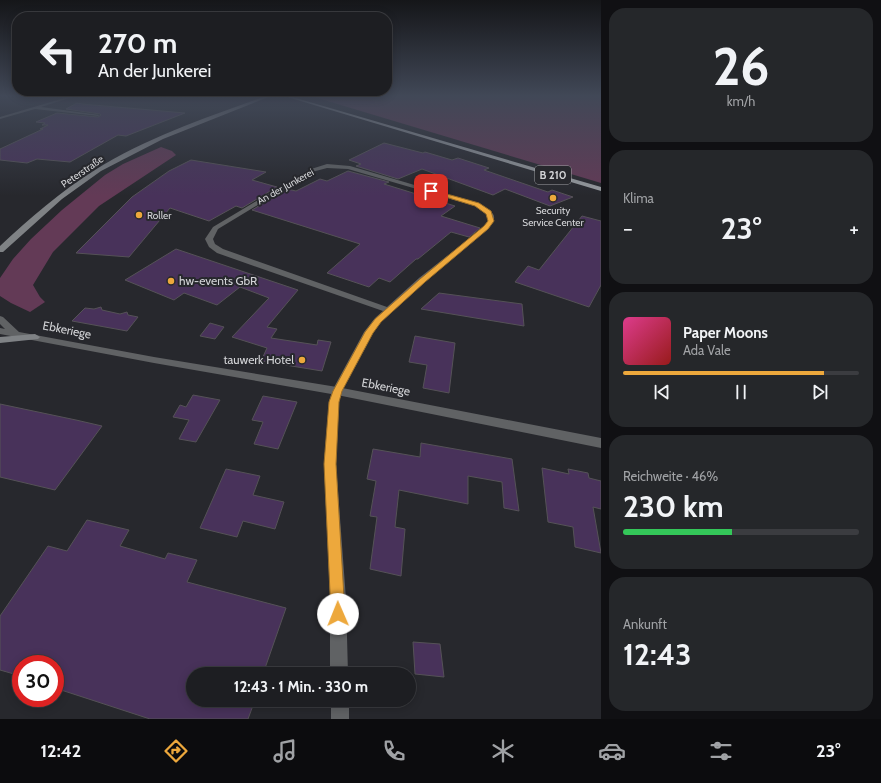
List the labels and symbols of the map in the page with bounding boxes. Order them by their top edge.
street label: Peterstraße [59,152,106,190]
street label: An der Junkerei [255,165,316,207]
road number: B 210 [535,166,571,184]
pin [414,174,448,208]
marker: Security Service Center [548,193,558,203]
place label: Security Service Center [522,204,584,229]
place label: Roller [147,209,172,222]
marker: Roller [134,210,144,220]
place label: hw-events GbR [179,273,258,288]
marker: hw-events GbR [166,276,176,286]
street label: Ebkeriege [42,317,93,342]
place label: tauwerk Hotel [223,352,294,367]
marker: tauwerk Hotel [297,355,307,365]
street label: Ebkeriege [361,374,412,399]
position arrow [317,593,359,635]
speed limit sign: 30 [12,655,64,707]

